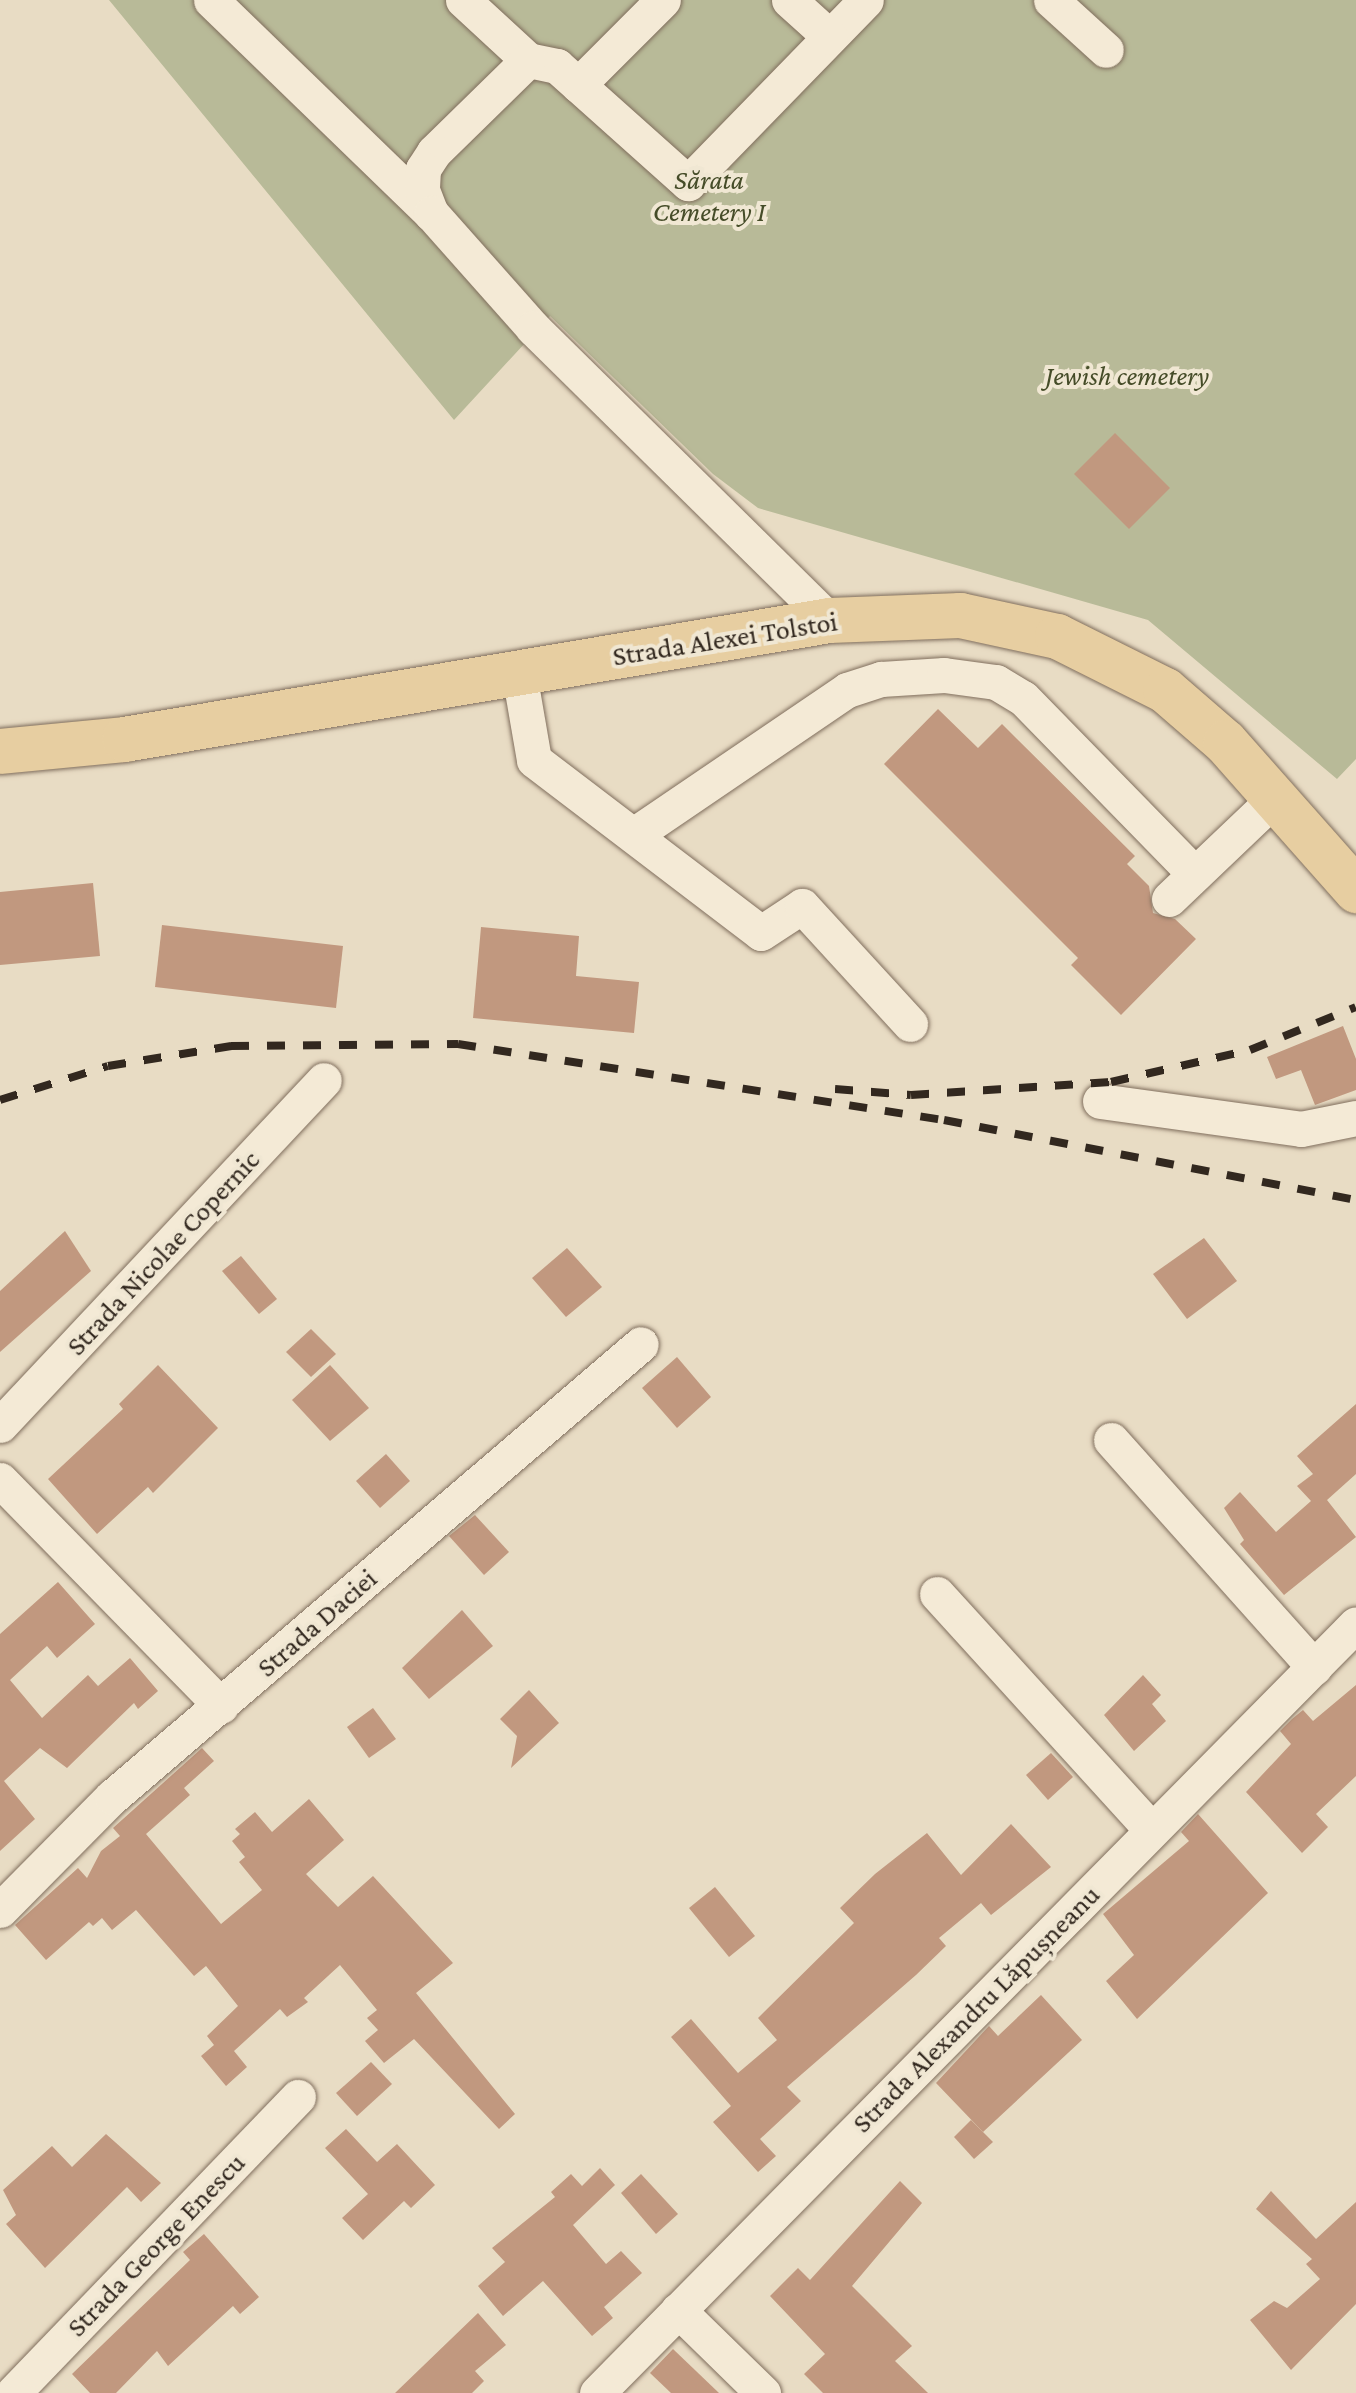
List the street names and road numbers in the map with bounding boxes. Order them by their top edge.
street label: Strada Alexei Tolstoi [610,605,840,673]
street label: Strada Nicolae Copernic [59,1144,267,1362]
street label: Strada Daciei [250,1562,384,1684]
street label: Strada Alexandru Lăpușneanu [845,1878,1107,2140]
street label: Strada George Enescu [60,2146,252,2344]

